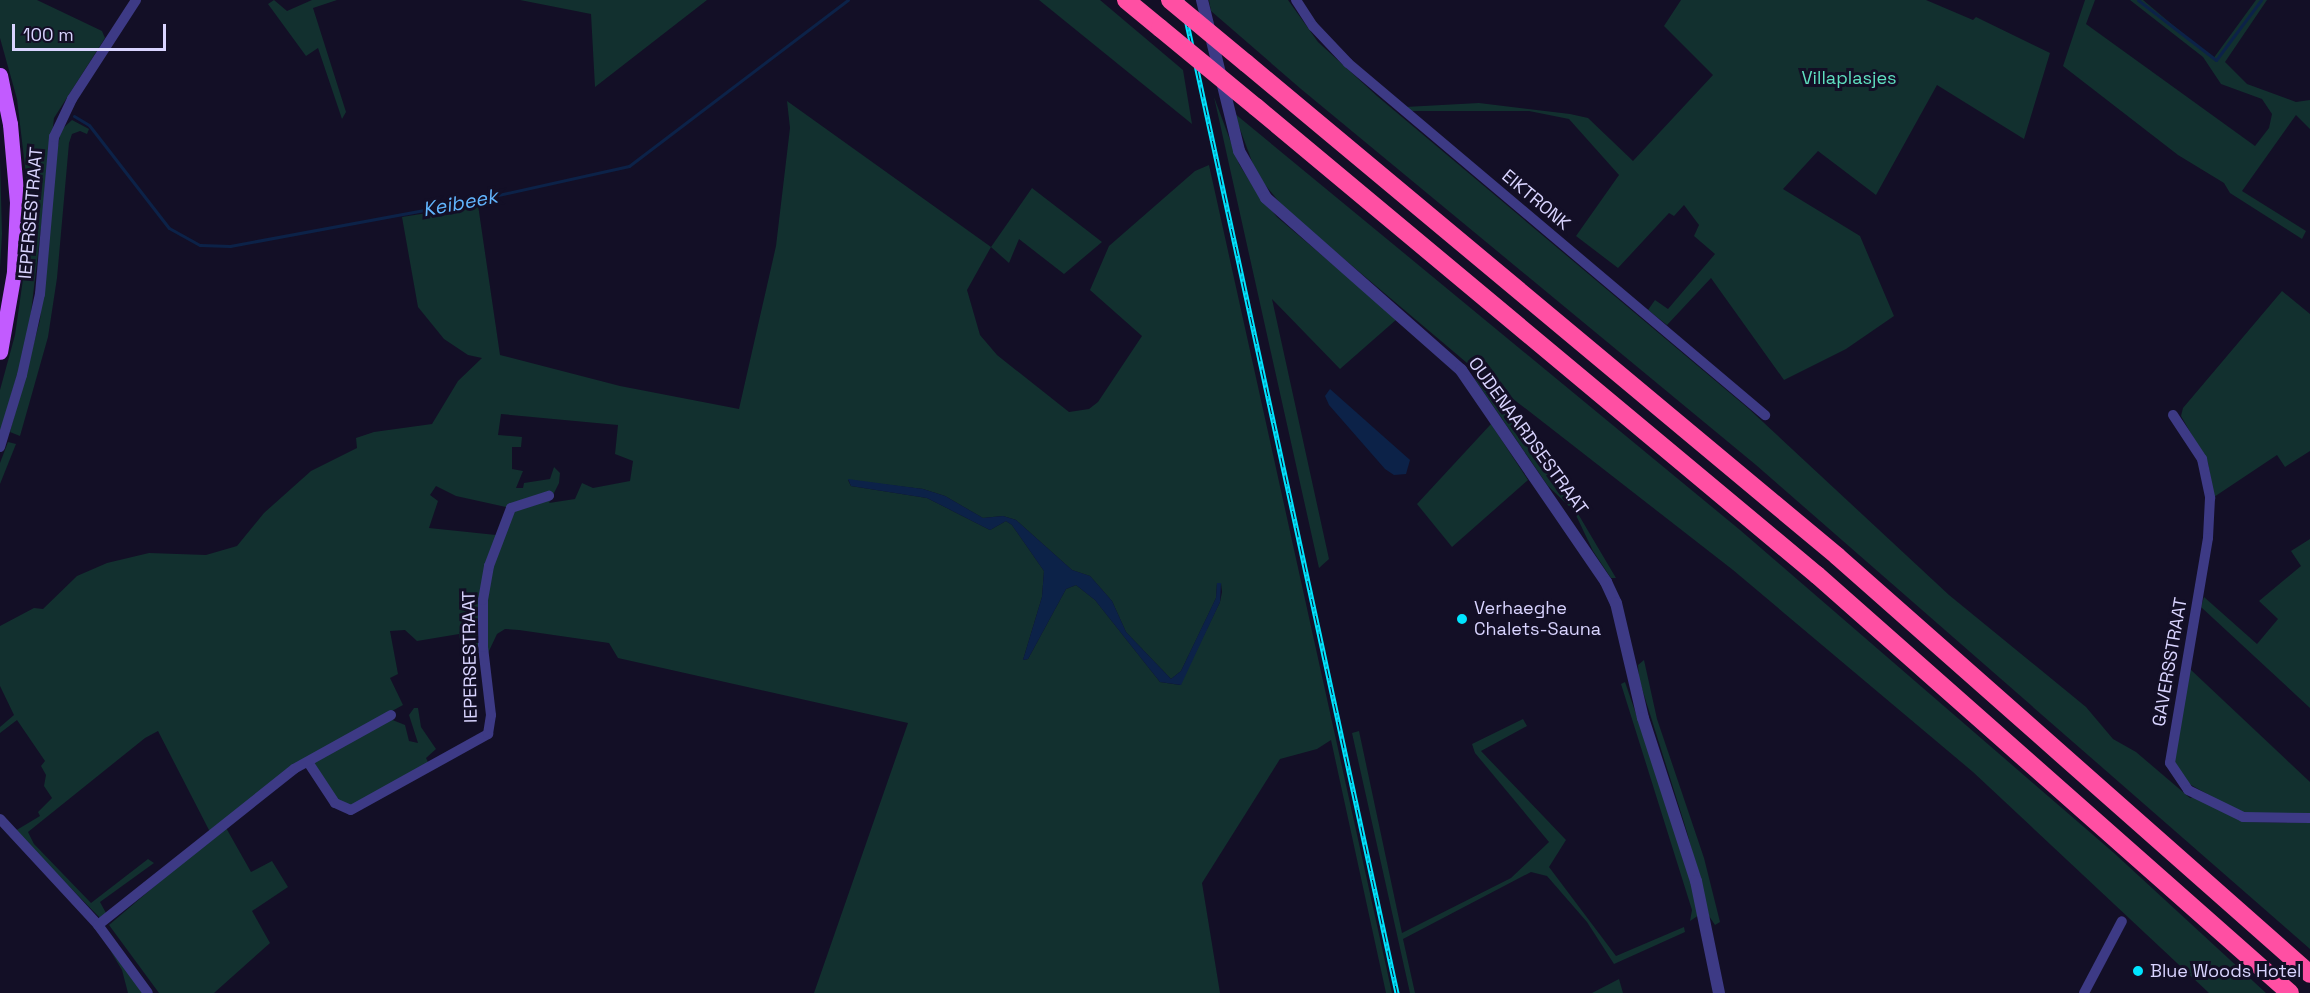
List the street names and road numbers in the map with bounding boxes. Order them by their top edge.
street label: IEPERSESTRAAT [14,146,48,280]
street label: EIKTRONK [1497,165,1575,235]
street label: OUDENAARDSESTRAAT [1464,353,1592,519]
street label: IEPERSESTRAAT [458,591,482,723]
street label: GAVERSSTRAAT [2148,596,2192,728]

